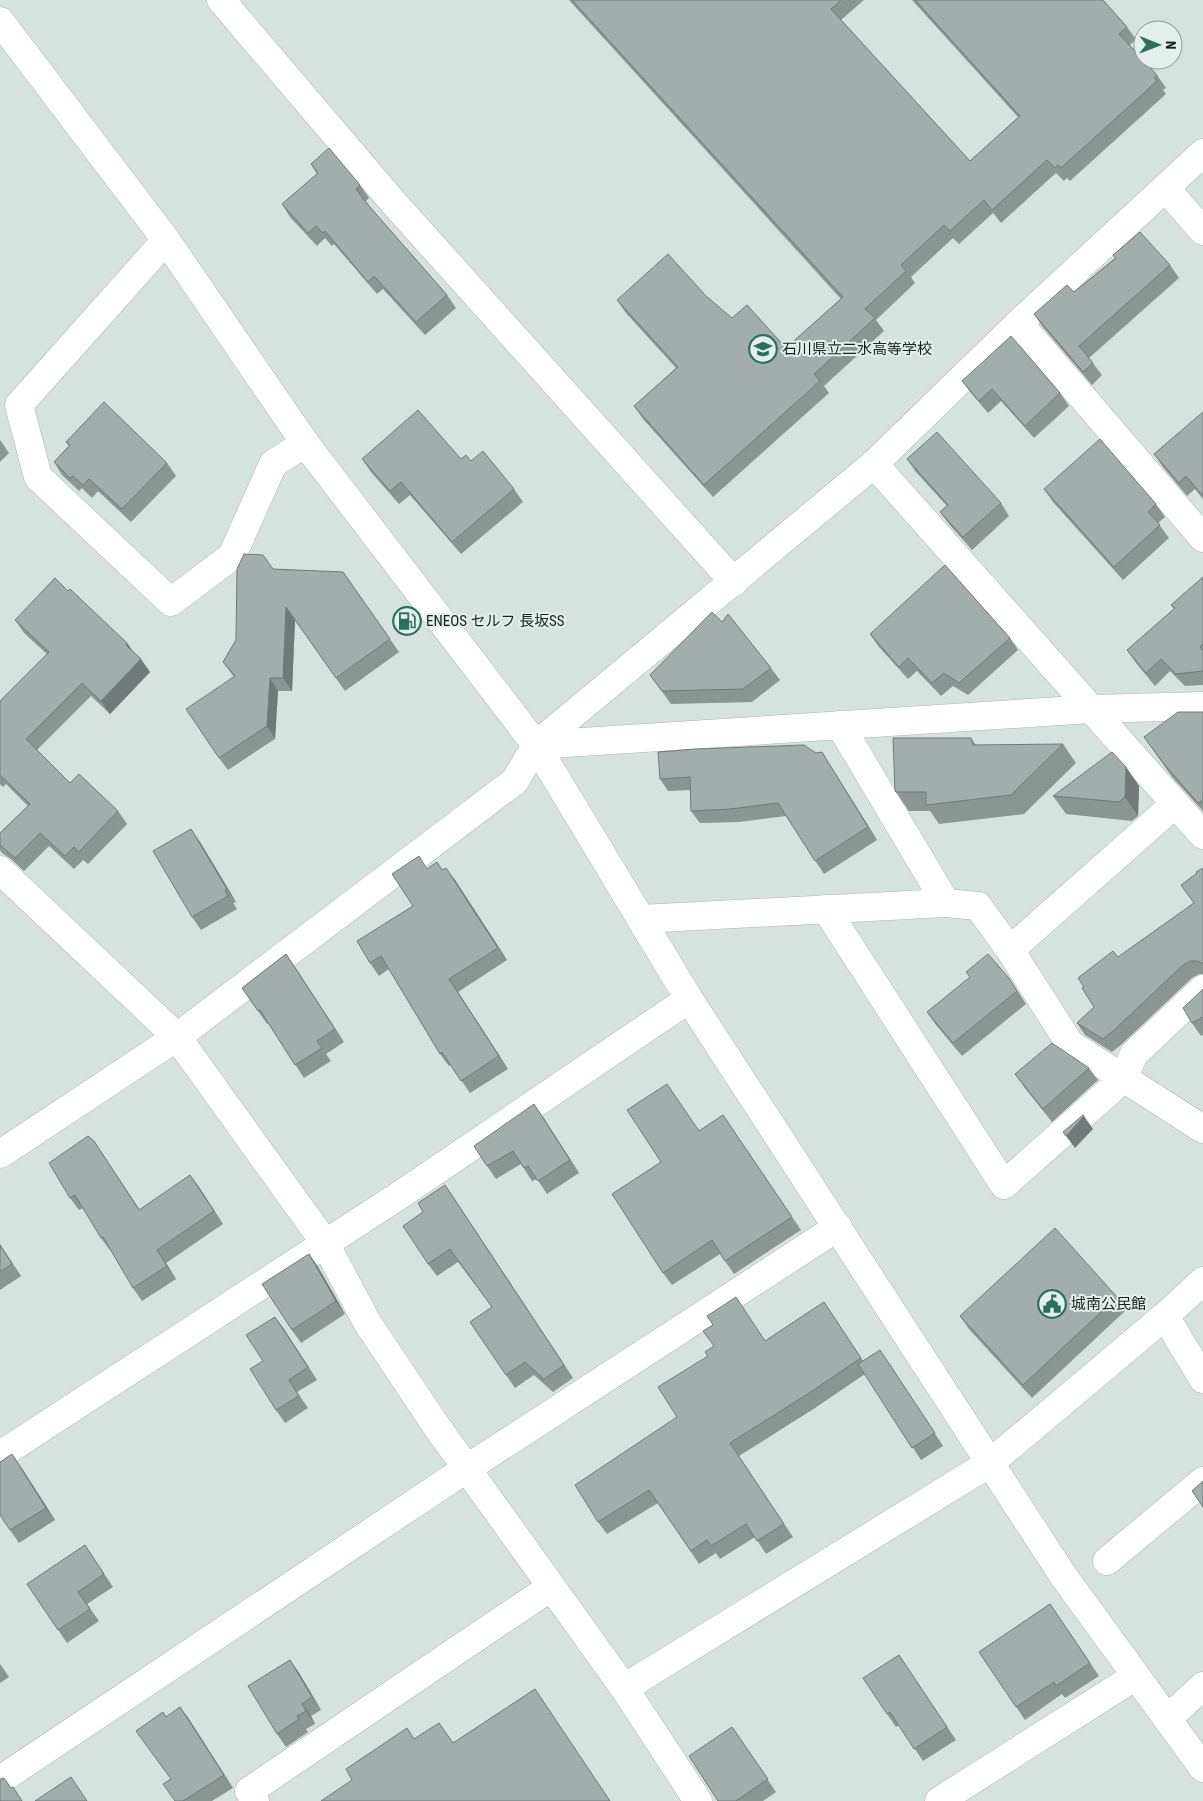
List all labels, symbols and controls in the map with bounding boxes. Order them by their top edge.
north arrow [1133,20,1183,70]
text: N [1163,41,1179,50]
school or university icon: 石川県立二水高等学校 [748,334,778,364]
place label: 石川県立二水高等学校 [782,340,932,358]
fuel station icon: ENEOS セルフ 長坂SS [392,606,422,636]
place label: ENEOS セルフ 長坂SS [426,612,565,630]
public building icon: 城南公民館 [1037,1289,1067,1319]
place label: 城南公民館 [1071,1295,1146,1313]

